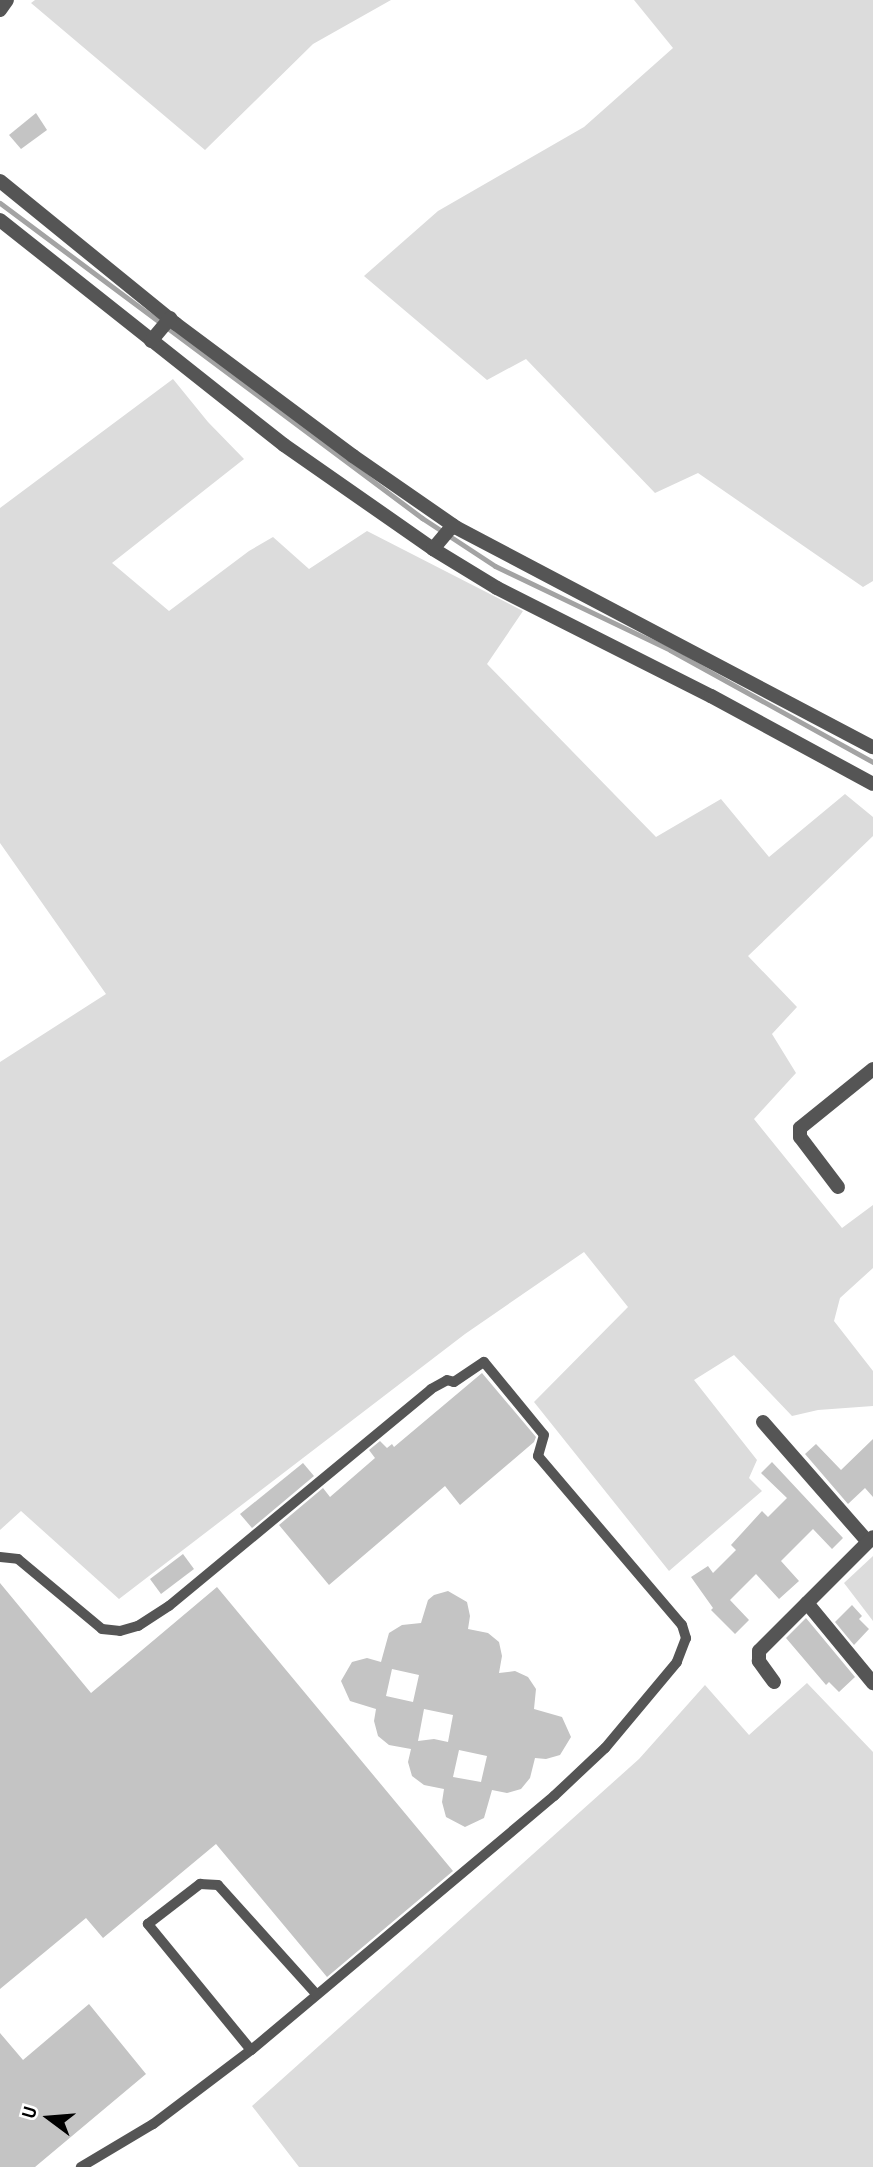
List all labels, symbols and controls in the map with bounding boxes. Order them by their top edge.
north arrow [14,2083,84,2153]
text: U [15,2103,43,2121]

